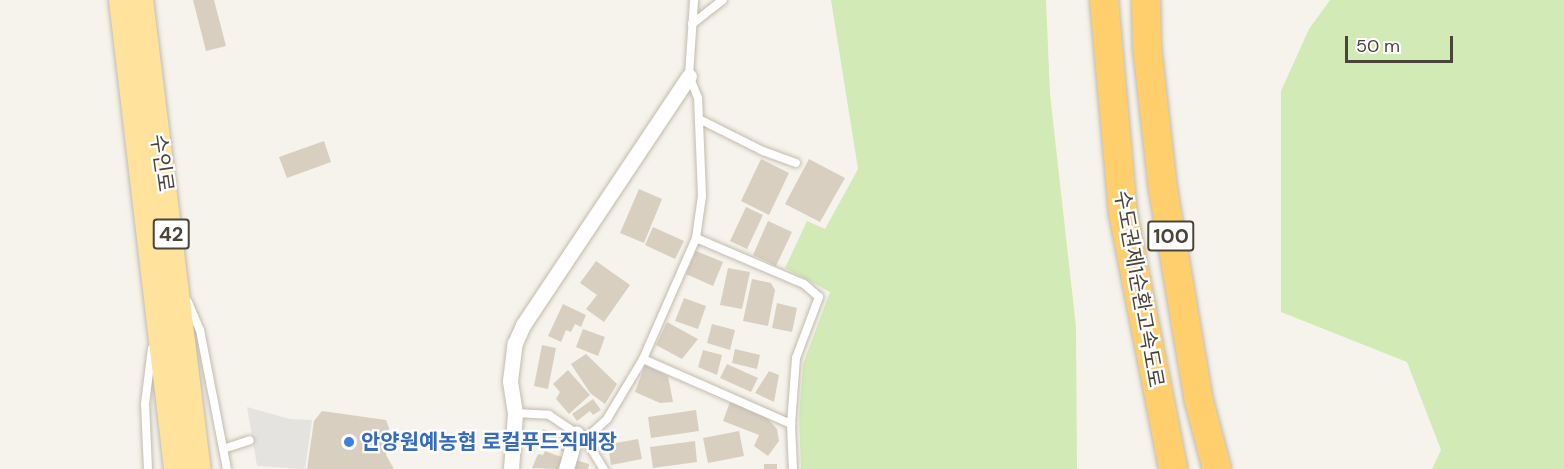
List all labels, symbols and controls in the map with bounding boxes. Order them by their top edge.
scale bar [1348,24,1456,62]
text: 50 m [1356,34,1400,58]
street label: 수인로 [145,133,179,193]
street label: 수도권제1순환고속도로 [1109,188,1169,390]
road number: 42 [152,217,190,251]
road number: 100 [1147,219,1195,253]
place label: 안양원예농협 로컬푸드직매장 [361,429,617,455]
marker: 안양원예농협 로컬푸드직매장 [342,435,356,449]

